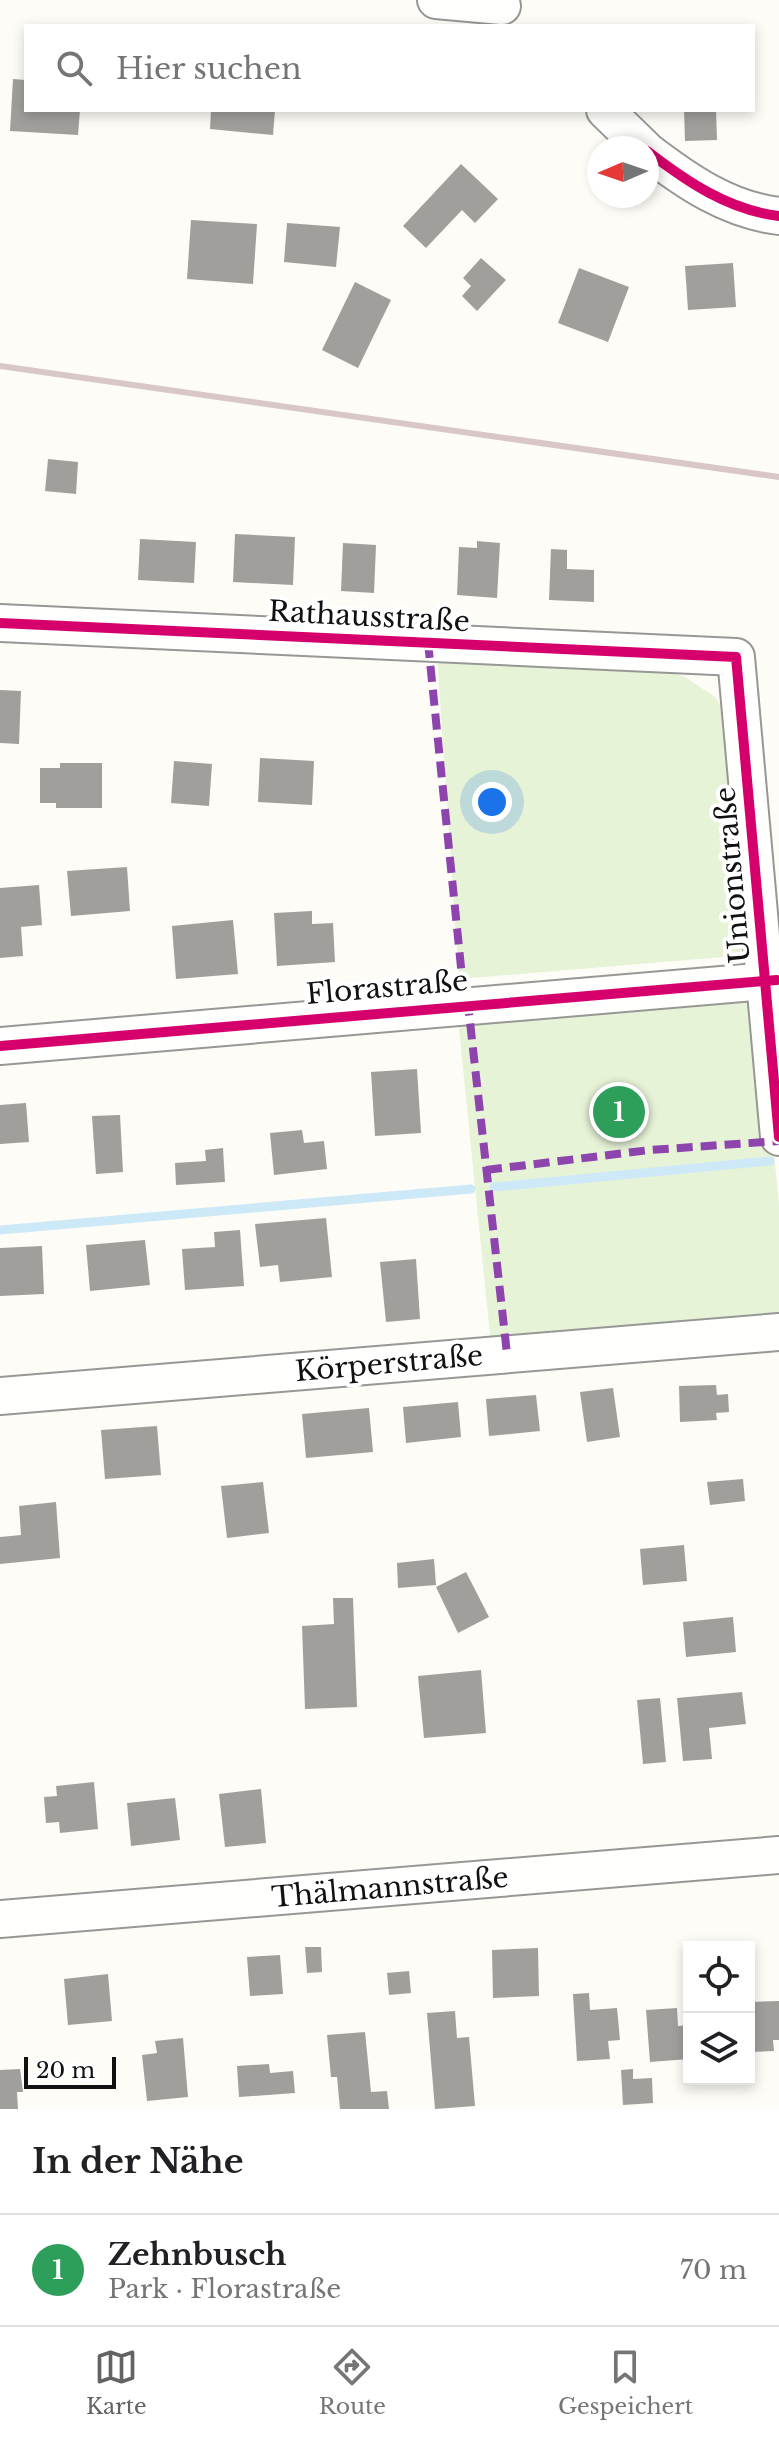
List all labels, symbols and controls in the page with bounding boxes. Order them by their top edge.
search box [24,24,755,112]
icon: search [52,46,96,90]
text: Hier suchen [116,50,302,87]
north arrow [587,136,659,208]
street label: Rathausstraße [267,594,471,639]
your location [472,782,512,822]
street label: Unionstraße [707,785,758,965]
street label: Florastraße [305,963,469,1012]
pin: 1 [593,1082,645,1142]
street label: Körperstraße [294,1338,484,1389]
street label: Thälmannstraße [270,1860,510,1915]
map controls [683,1941,755,2085]
button: locate [683,1941,755,2013]
button: layers [683,2013,755,2085]
scale bar [24,2053,116,2089]
text: 20 m [36,2057,95,2084]
text: In der Nähe [32,2140,244,2182]
text: Zehnbusch [108,2236,287,2273]
text: 1 [52,2254,64,2286]
text: 70 m [680,2254,747,2286]
text: Park · Florastraße [108,2273,341,2305]
tab: Karte [86,2345,147,2420]
tab: Route [319,2345,386,2420]
tab: Gespeichert [558,2345,693,2420]

